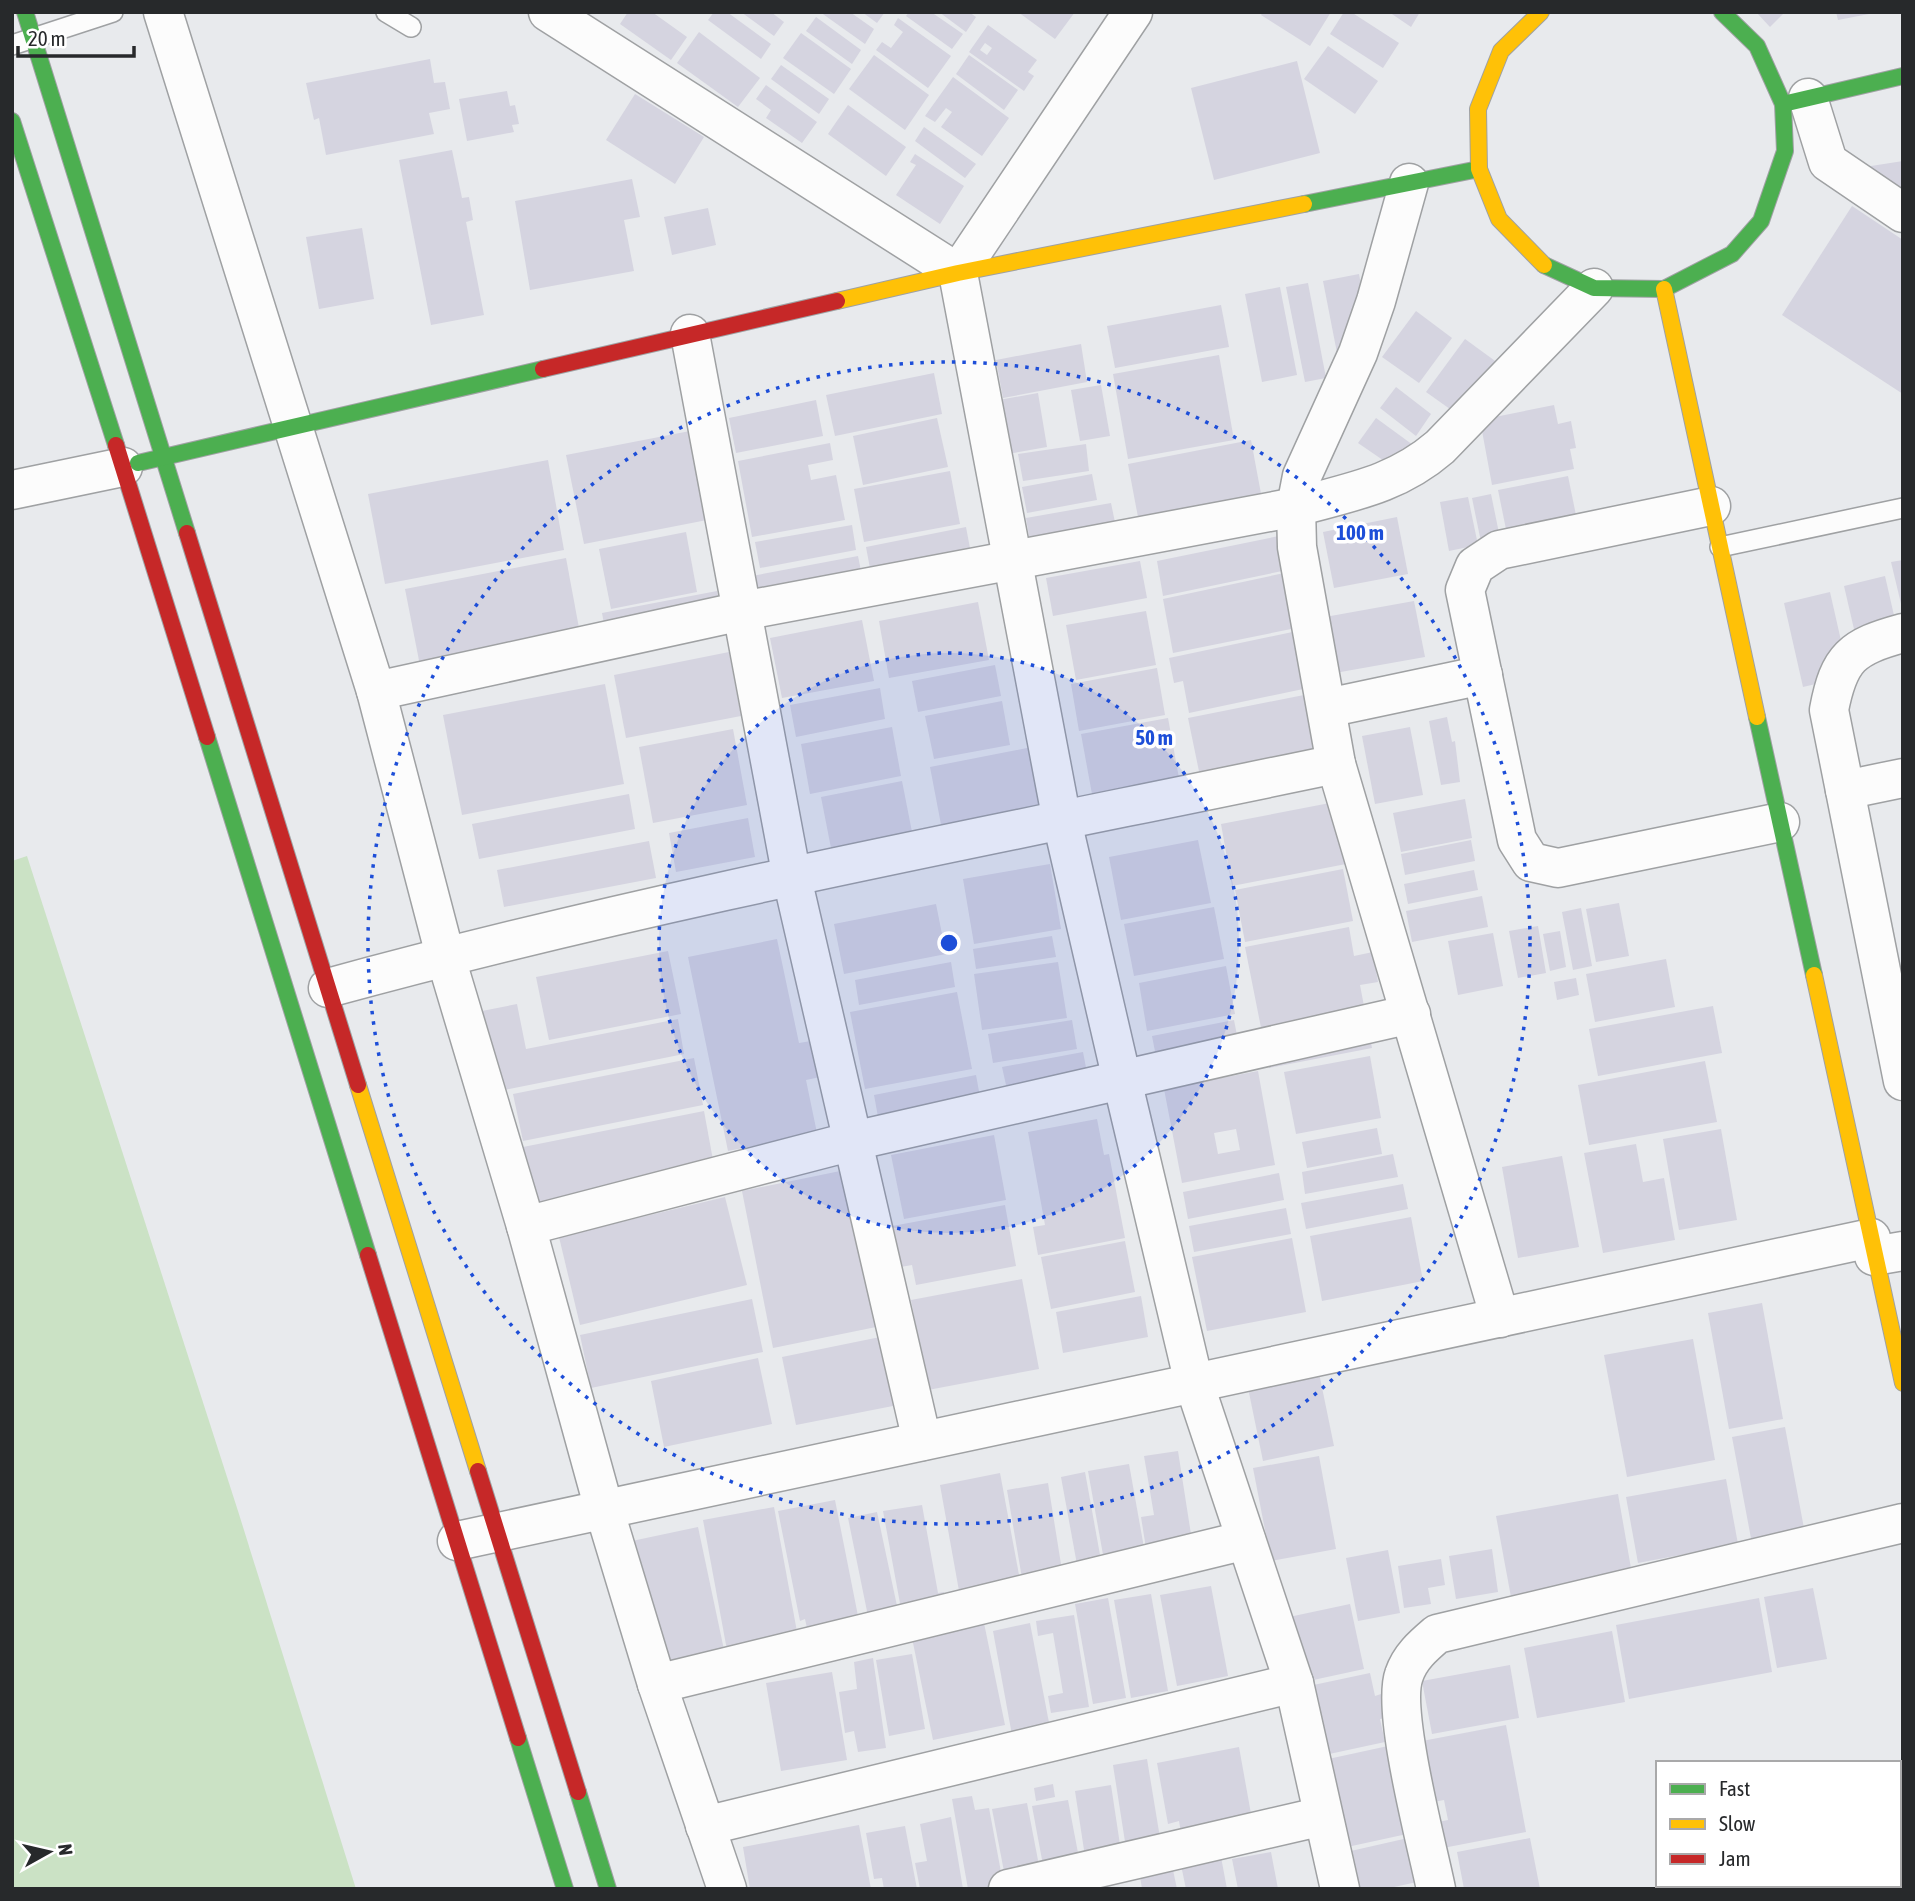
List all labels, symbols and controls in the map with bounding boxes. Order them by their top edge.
scale bar [18,14,133,58]
text: 20 m [28,26,66,50]
text: 100 m [1336,520,1384,544]
text: 50 m [1135,725,1173,749]
centre of rings [937,931,961,955]
legend [1656,1761,1901,1887]
text: Fast [1719,1776,1750,1800]
text: Slow [1719,1811,1756,1835]
north arrow [14,1817,84,1887]
text: N [54,1843,78,1857]
text: Jam [1719,1846,1751,1870]

